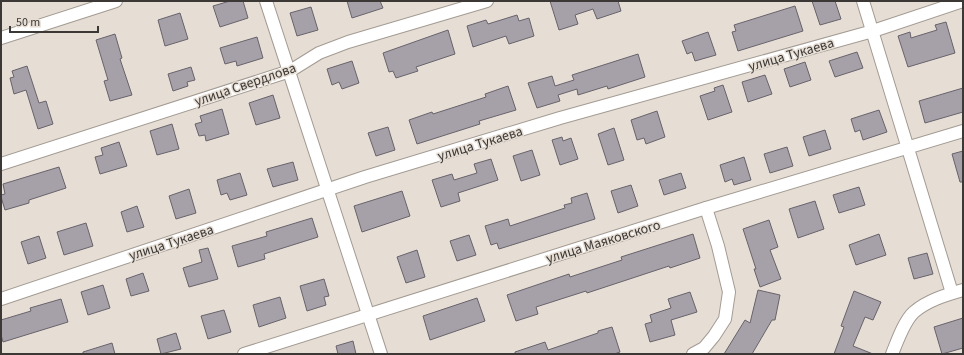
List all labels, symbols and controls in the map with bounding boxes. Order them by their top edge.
scale bar [10,8,98,34]
text: 50 m [16,14,40,31]
street label: улица Тукаева [746,33,836,77]
street label: улица Свердлова [192,58,299,112]
street label: улица Тукаева [435,122,525,166]
street label: улица Маяковского [544,215,663,269]
street label: улица Тукаева [126,220,216,266]

